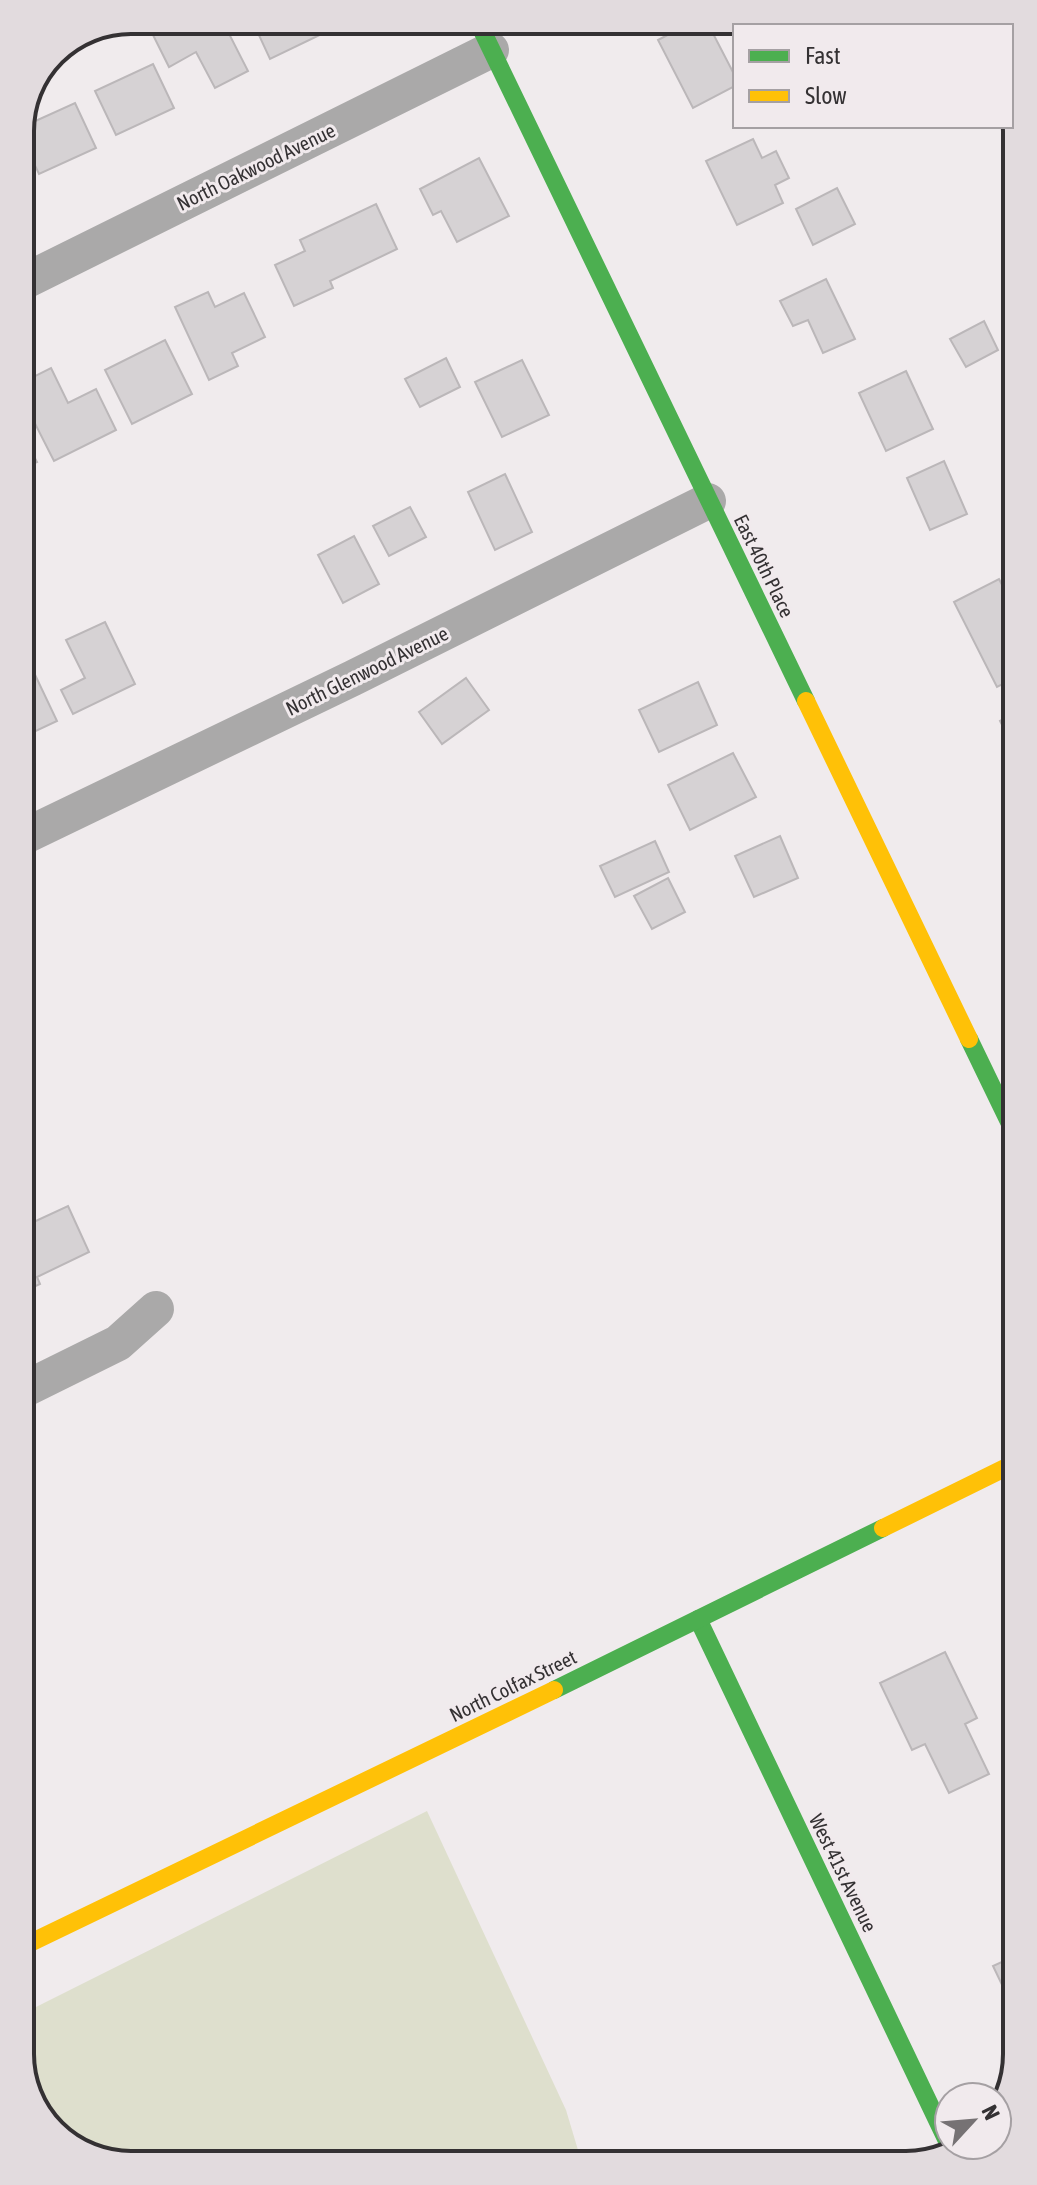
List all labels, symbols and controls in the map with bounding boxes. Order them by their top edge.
legend [733,24,1013,128]
text: Fast [805,42,841,69]
text: Slow [805,82,847,109]
street label: North Oakwood Avenue [173,118,339,215]
street label: East 40th Place [730,511,799,621]
street label: North Glenwood Avenue [282,621,452,720]
street label: North Colfax Street [446,1645,580,1726]
street label: West 41st Avenue [805,1810,882,1935]
north arrow [933,2081,1013,2161]
text: N [976,2101,1006,2124]

